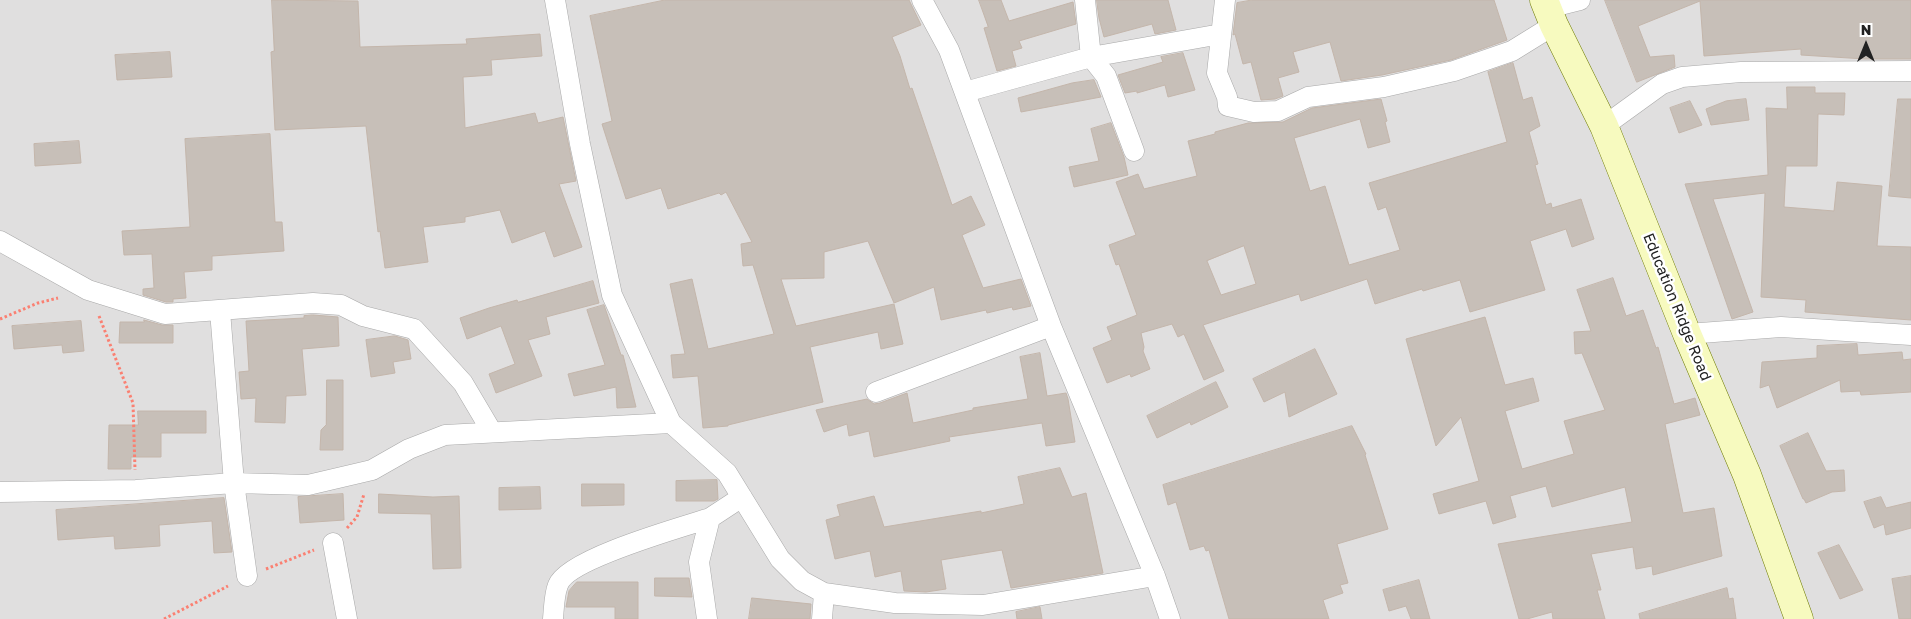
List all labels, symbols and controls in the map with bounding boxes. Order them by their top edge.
north arrow [1841,20,1891,70]
text: N [1861,21,1871,38]
street label: Education Ridge Road [1639,231,1715,383]

